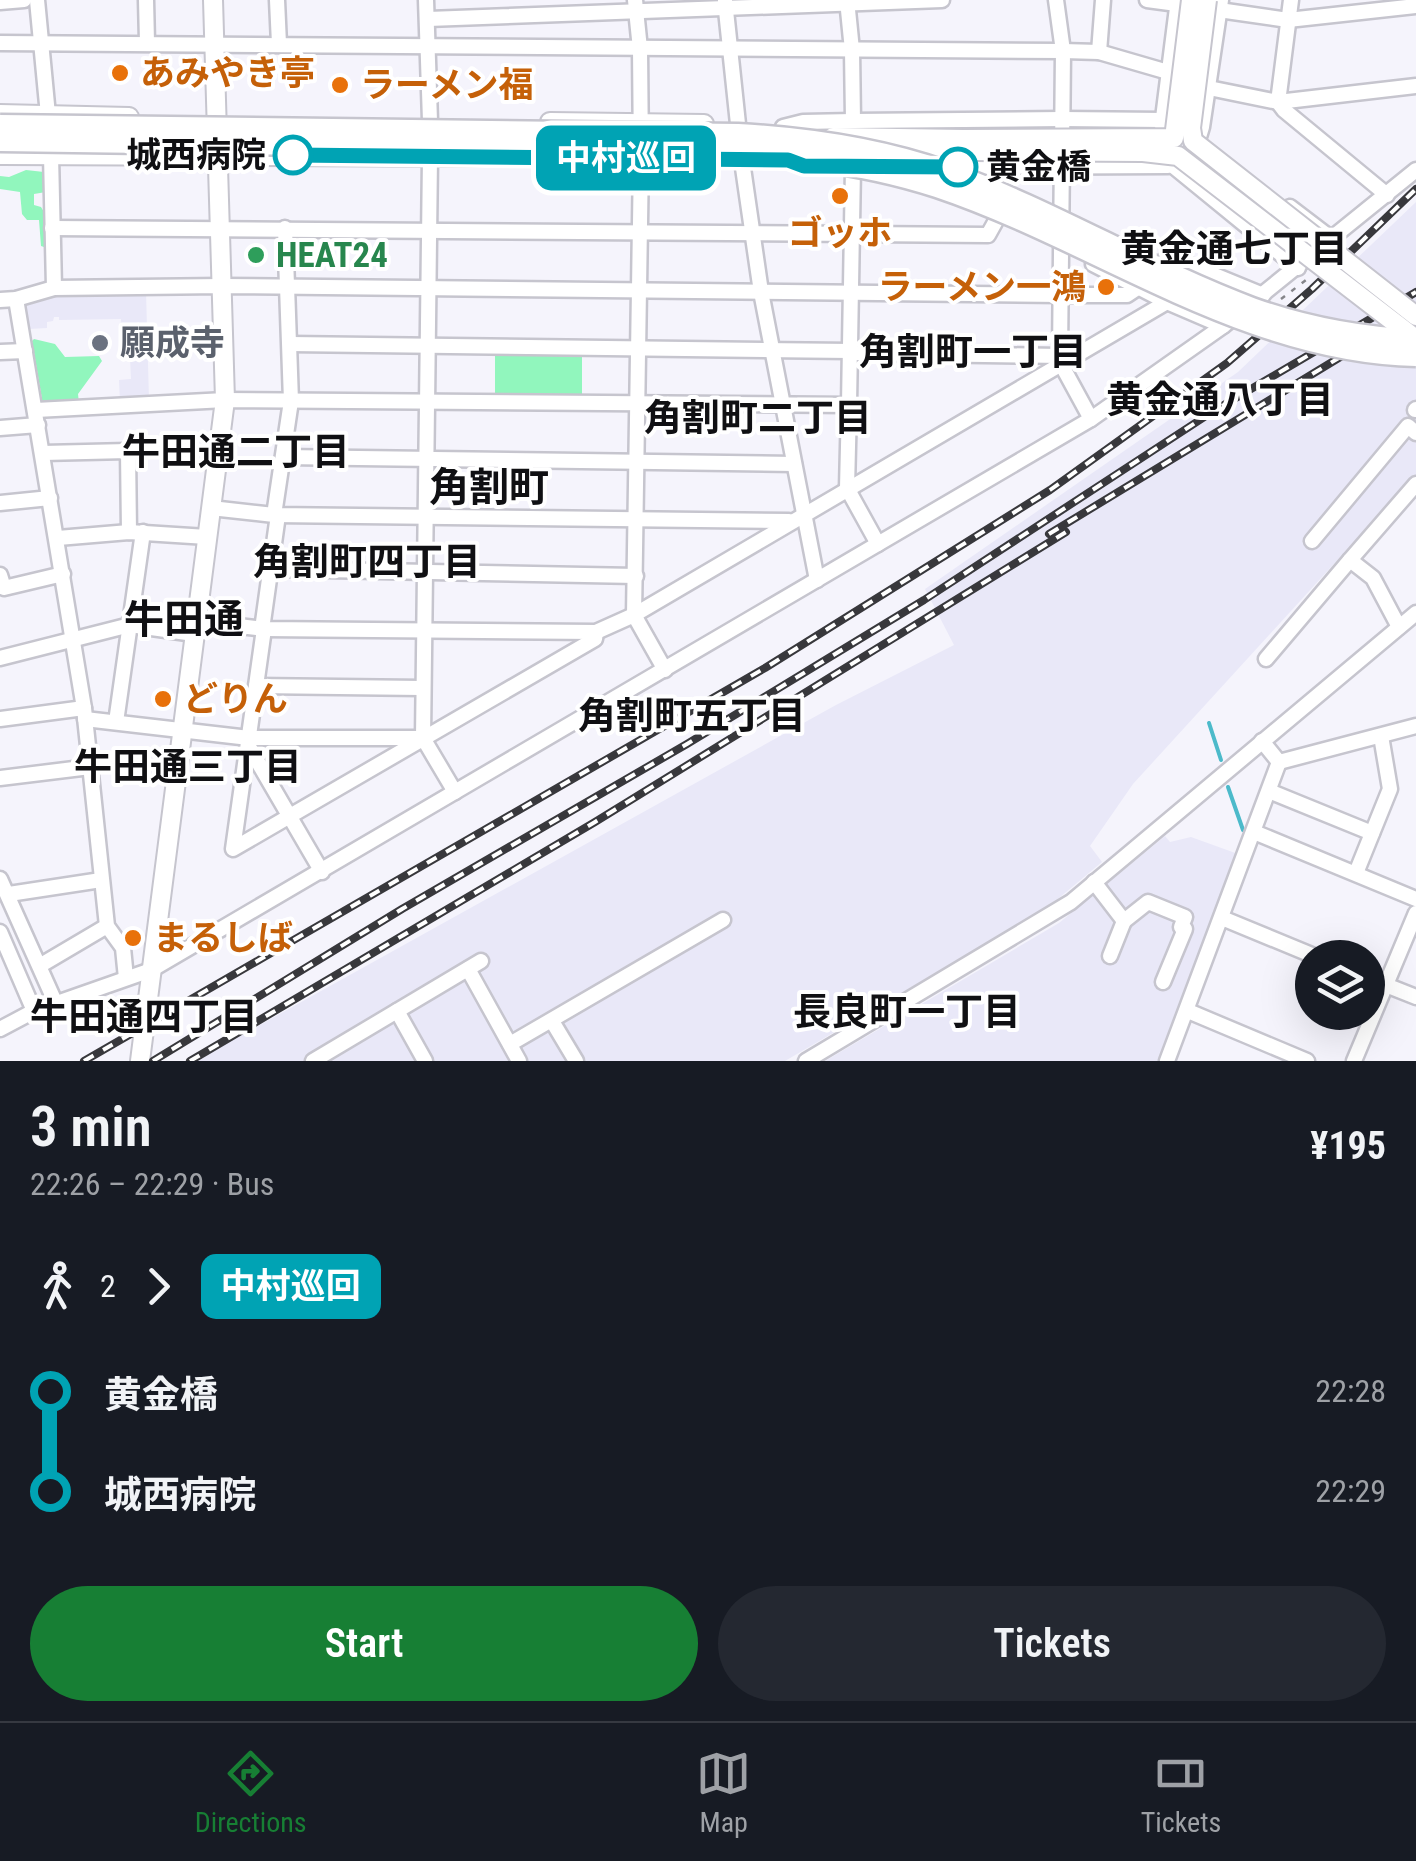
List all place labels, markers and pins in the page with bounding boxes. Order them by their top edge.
place label: あみやき亭 [140,53,315,94]
marker: あみやき亭 [109,62,131,84]
place label: ラーメン福 [360,65,534,106]
marker: ラーメン福 [329,74,351,96]
place label: 城西病院 [126,135,266,176]
marker: 城西病院 [274,136,312,174]
place label: 黄金橋 [986,147,1091,188]
marker: 黄金橋 [939,148,977,186]
marker: ゴッホ [829,185,851,207]
place label: ゴッホ [787,213,893,254]
place label: HEAT24 [276,235,388,276]
marker: HEAT24 [245,244,267,266]
place label: ラーメン一鴻 [877,267,1086,308]
marker: ラーメン一鴻 [1095,276,1117,298]
place label: 願成寺 [120,323,225,364]
marker: 願成寺 [89,332,111,354]
place label: どりん [183,679,288,720]
marker: どりん [152,688,174,710]
place label: まるしば [153,918,293,959]
marker: まるしば [122,927,144,949]

